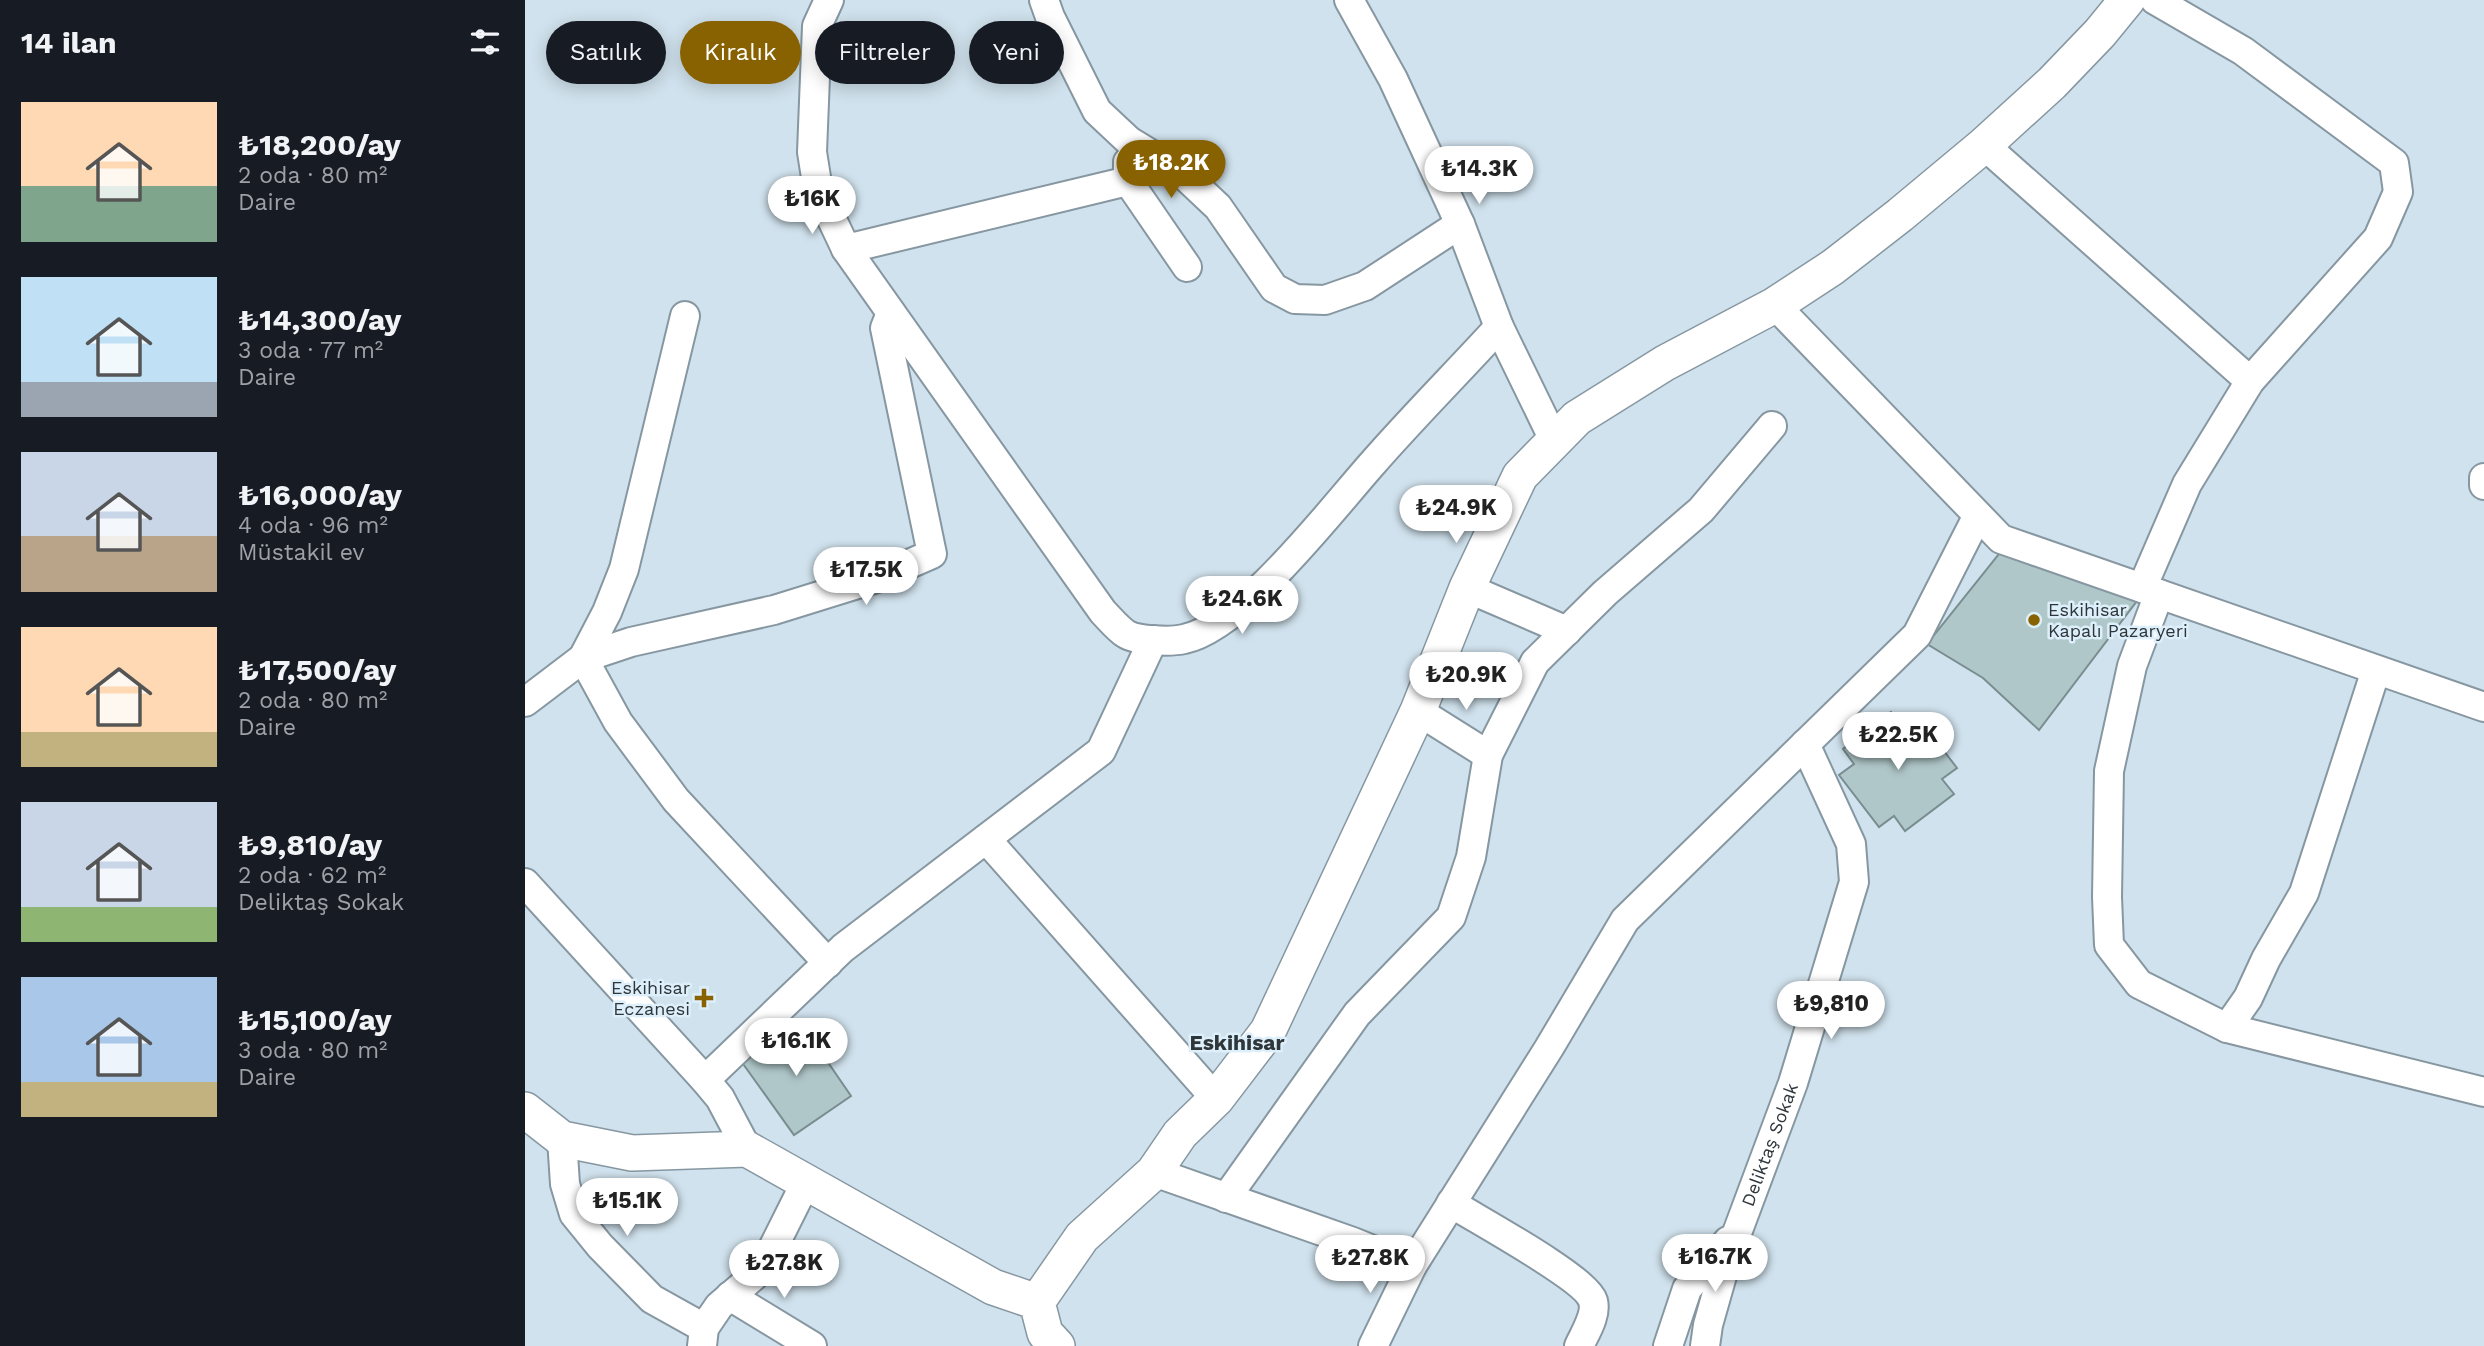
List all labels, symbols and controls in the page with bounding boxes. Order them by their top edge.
chip: Satılık [546,21,666,84]
chip: Kiralık [680,21,801,84]
chip: Filtreler [815,21,955,84]
chip: Yeni [969,21,1064,84]
icon: filters [466,23,504,61]
text: 14 ilan [21,25,117,60]
text: ₺18,200/ay [238,127,401,162]
icon: home [77,130,161,214]
pin: ₺18.2K [1114,140,1228,200]
pin: ₺14.3K [1422,146,1536,206]
text: ₺18.2K [1133,149,1209,176]
text: ₺14.3K [1440,155,1518,182]
text: 2 oda · 80 m² [238,162,387,189]
pin: ₺16K [771,176,853,236]
text: ₺16K [784,185,840,212]
text: Daire [238,189,296,216]
text: ₺14,300/ay [238,302,401,337]
icon: home [77,305,161,389]
text: 3 oda · 77 m² [238,337,383,364]
text: Daire [238,364,296,391]
text: ₺16,000/ay [238,477,402,512]
icon: home [77,480,161,564]
pin: ₺24.9K [1399,486,1513,545]
text: ₺24.9K [1415,494,1497,521]
text: 4 oda · 96 m² [238,512,388,539]
text: Müstakil ev [238,539,365,566]
pin: ₺17.5K [809,548,923,607]
text: ₺17.5K [829,556,903,583]
pin: ₺24.6K [1185,576,1299,636]
text: ₺24.6K [1201,585,1283,612]
place label: Eskihisar Kapalı Pazaryeri [2048,599,2188,641]
marker: Eskihisar Kapalı Pazaryeri [2026,612,2042,628]
text: ₺17,500/ay [238,652,396,687]
pin: ₺20.9K [1409,652,1523,712]
icon: home [77,655,161,739]
text: ₺20.9K [1425,661,1507,688]
text: 2 oda · 80 m² [238,687,387,714]
pin: ₺22.5K [1841,712,1955,772]
text: Daire [238,714,296,741]
text: ₺22.5K [1858,721,1938,748]
text: ₺9,810/ay [238,827,382,862]
icon: home [77,830,161,914]
text: 2 oda · 62 m² [238,862,386,889]
text: Deliktaş Sokak [238,889,404,916]
place label: Eskihisar Eczanesi [611,977,690,1019]
pin: ₺9,810 [1774,982,1888,1041]
marker: Eskihisar Eczanesi [696,990,712,1006]
text: ₺9,810 [1793,990,1869,1017]
text: ₺15,100/ay [238,1002,392,1037]
icon: home [77,1005,161,1089]
pin: ₺16.1K [739,1018,853,1078]
text: ₺16.1K [761,1027,831,1054]
district label: Eskihisar [1189,1030,1285,1055]
text: 3 oda · 80 m² [238,1037,387,1064]
text: Daire [238,1064,296,1091]
street label: Deliktaş Sokak [1737,1080,1802,1209]
pin: ₺15.1K [570,1178,684,1238]
text: ₺15.1K [592,1187,662,1214]
pin: ₺16.7K [1658,1234,1772,1294]
pin: ₺27.8K [1313,1236,1427,1295]
pin: ₺27.8K [727,1240,841,1300]
text: ₺16.7K [1678,1243,1752,1270]
text: ₺27.8K [1331,1244,1409,1271]
text: ₺27.8K [745,1249,823,1276]

